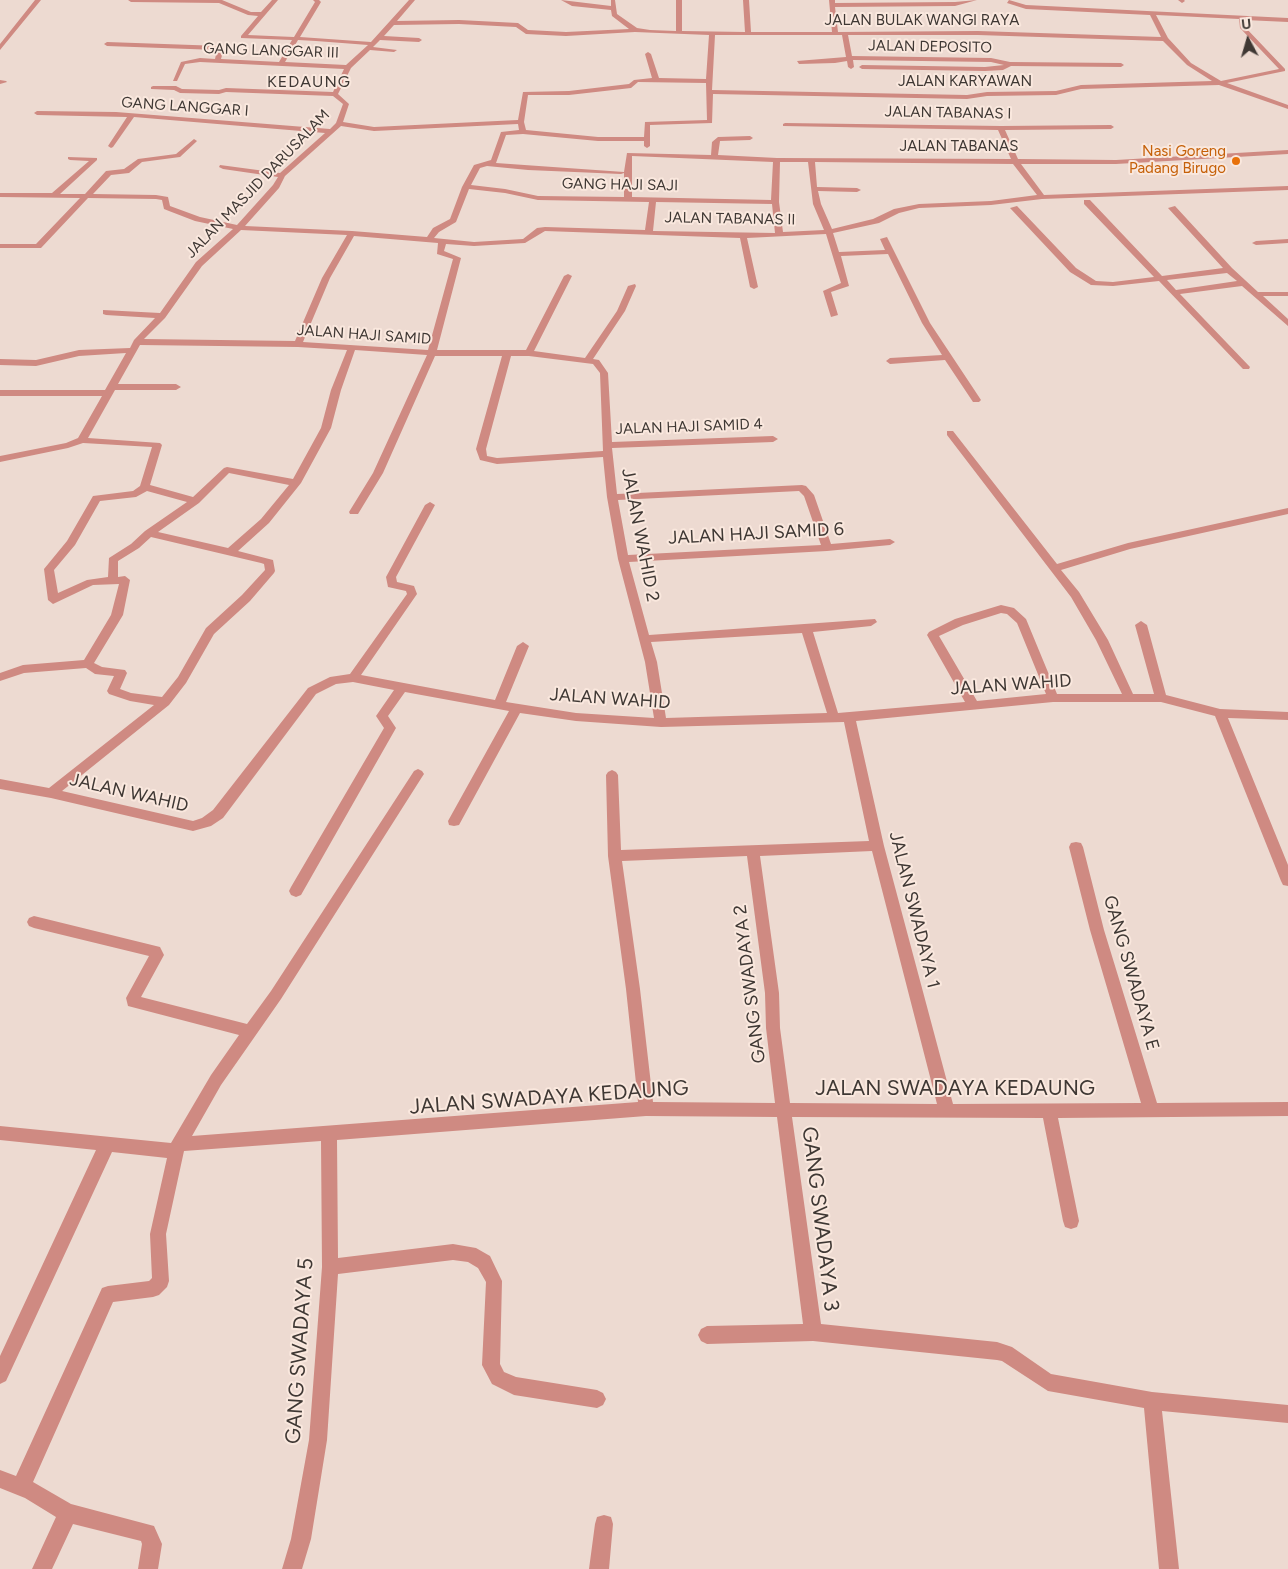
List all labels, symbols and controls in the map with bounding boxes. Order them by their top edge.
street label: JALAN BULAK WANGI RAYA [825,12,1019,30]
north arrow [1223,15,1273,65]
text: U [1241,16,1252,34]
street label: JALAN DEPOSITO [868,37,992,57]
street label: GANG LANGGAR III [203,40,339,62]
district label: KEDAUNG [266,72,352,92]
street label: JALAN KARYAWAN [898,73,1032,91]
street label: GANG LANGGAR I [121,94,249,120]
street label: JALAN TABANAS I [885,103,1011,123]
street label: JALAN MASJID DARUSALAM [182,106,334,262]
street label: JALAN TABANAS [900,138,1018,156]
place label: Nasi Goreng Padang Birugo [1129,143,1226,178]
marker: Nasi Goreng Padang Birugo [1230,155,1242,167]
street label: GANG HAJI SAJI [562,175,678,195]
street label: JALAN TABANAS II [665,209,795,229]
street label: JALAN HAJI SAMID [296,321,432,349]
street label: JALAN HAJI SAMID 4 [615,415,763,439]
street label: JALAN WAHID 2 [616,466,664,604]
street label: JALAN HAJI SAMID 6 [668,519,844,549]
street label: JALAN WAHID [950,670,1072,700]
street label: JALAN WAHID [549,684,671,714]
street label: JALAN WAHID [68,769,190,817]
street label: JALAN SWADAYA 1 [884,829,944,991]
street label: GANG SWADAYA E [1099,893,1163,1053]
street label: GANG SWADAYA 2 [730,903,770,1065]
street label: JALAN SWADAYA KEDAUNG [409,1076,689,1120]
street label: JALAN SWADAYA KEDAUNG [815,1076,1095,1102]
street label: GANG SWADAYA 3 [796,1125,844,1313]
street label: GANG SWADAYA 5 [281,1257,319,1445]

